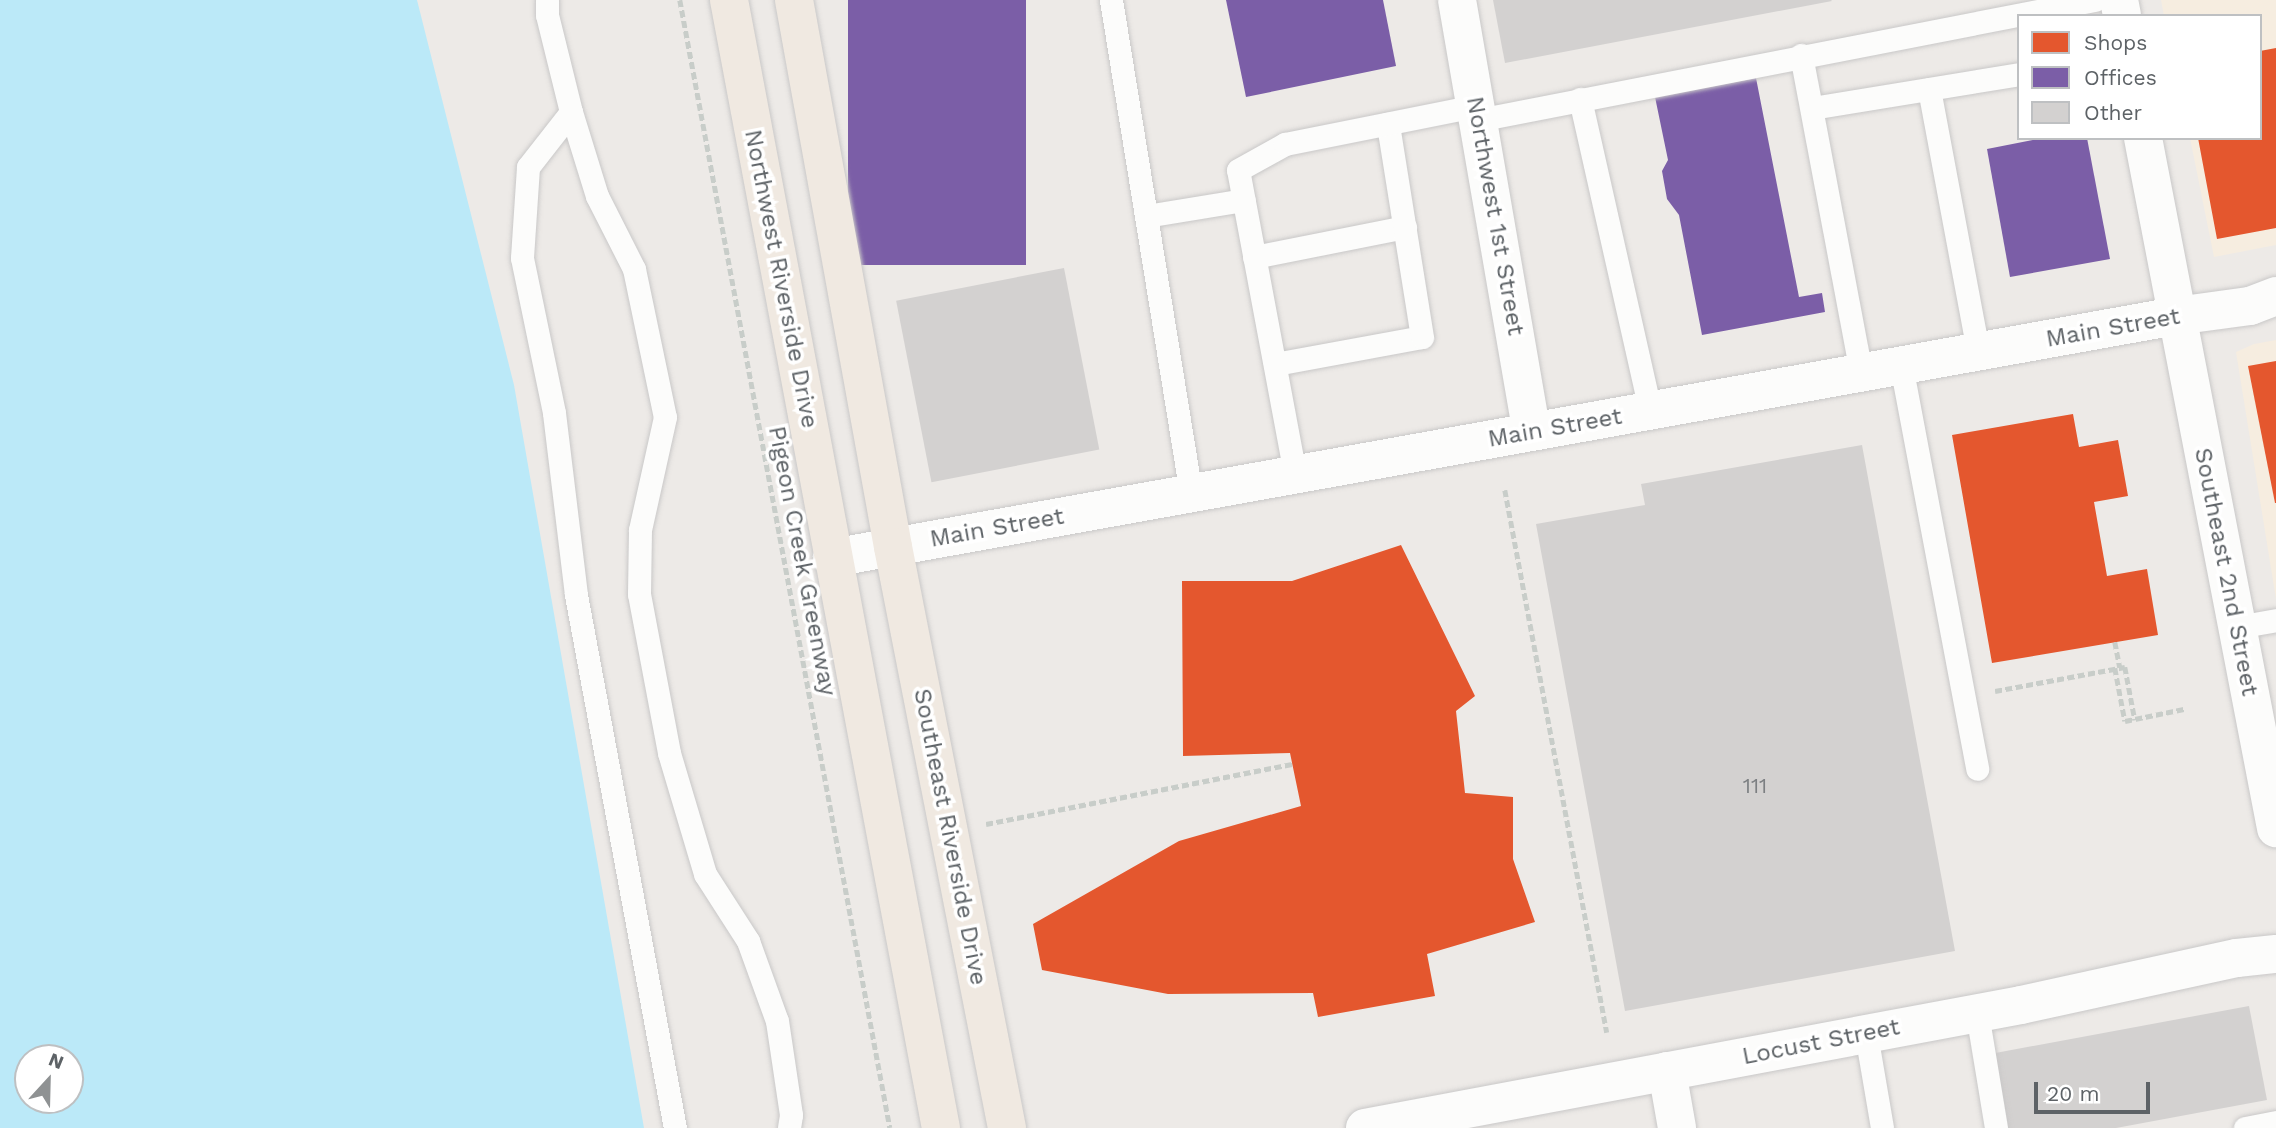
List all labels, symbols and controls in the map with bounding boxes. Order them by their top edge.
legend [2017,14,2262,140]
text: Shops [2084,30,2147,55]
text: Offices [2084,65,2157,90]
street label: Northwest 1st Street [1460,94,1530,338]
text: Other [2084,100,2142,125]
street label: Northwest Riverside Drive [738,127,824,431]
street label: Main Street [2044,302,2182,354]
street label: Main Street [1486,402,1624,454]
street label: Pigeon Creek Greenway [762,423,842,699]
street label: Southeast 2nd Street [2188,445,2264,699]
street label: Main Street [928,502,1066,554]
street label: Southeast Riverside Drive [907,686,993,988]
house number: 111 [1743,773,1767,799]
street label: Locust Street [1740,1013,1902,1071]
north arrow [14,1044,84,1114]
text: N [45,1048,67,1074]
scale bar [2038,1068,2154,1112]
text: 20 m [2047,1081,2099,1106]

